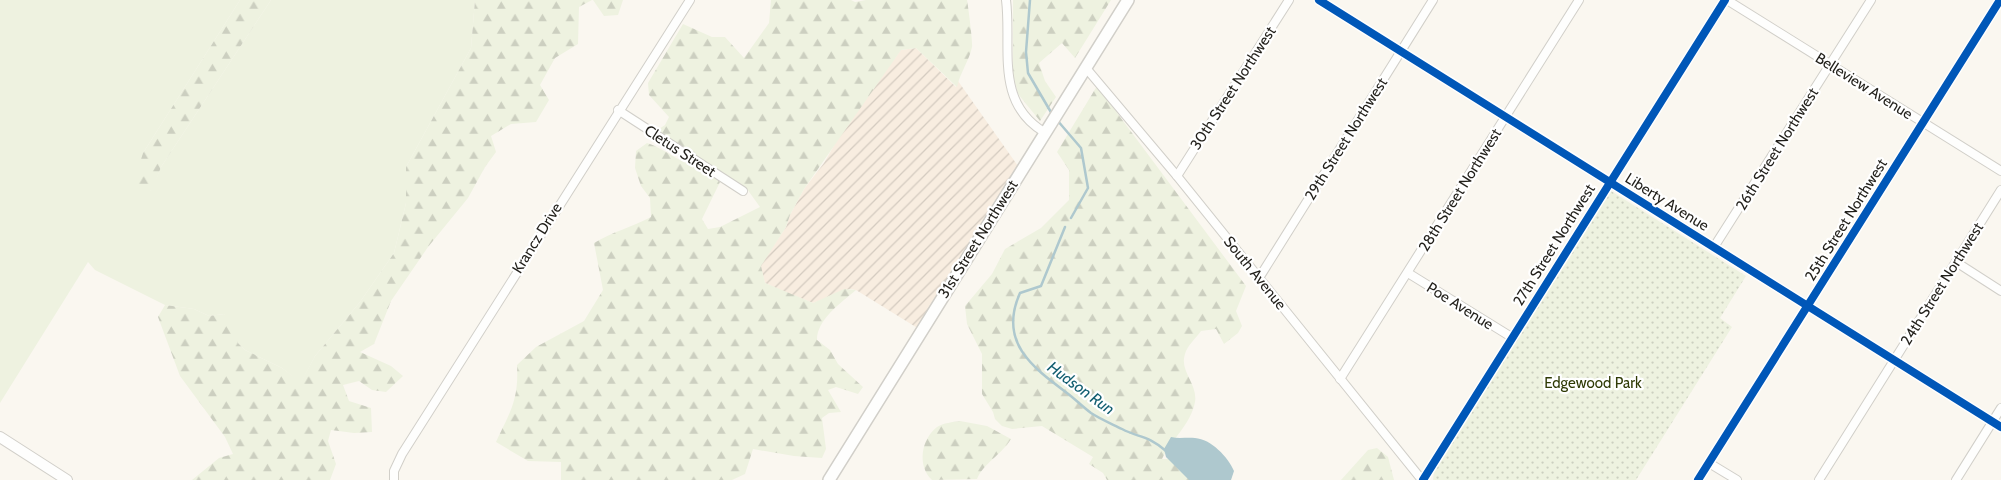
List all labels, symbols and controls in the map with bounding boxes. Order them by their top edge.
street label: 30th Street Northwest [1186,23,1280,153]
street label: Belleview Avenue [1812,49,1916,123]
street label: 29th Street Northwest [1301,74,1391,204]
street label: 26th Street Northwest [1732,84,1822,214]
street label: Cletus Street [641,121,719,181]
street label: 28th Street Northwest [1415,125,1505,255]
street label: 25th Street Northwest [1801,156,1891,284]
street label: Liberty Avenue [1622,169,1712,235]
street label: 31st Street Northwest [934,177,1022,301]
street label: 27th Street Northwest [1509,181,1599,309]
street label: Krancz Drive [508,199,566,277]
street label: 24th Street Northwest [1897,219,1987,349]
street label: South Avenue [1220,233,1290,313]
street label: Poe Avenue [1423,278,1497,334]
water label: Hudson Run [1044,357,1118,419]
park label: Edgewood Park [1544,374,1642,392]

